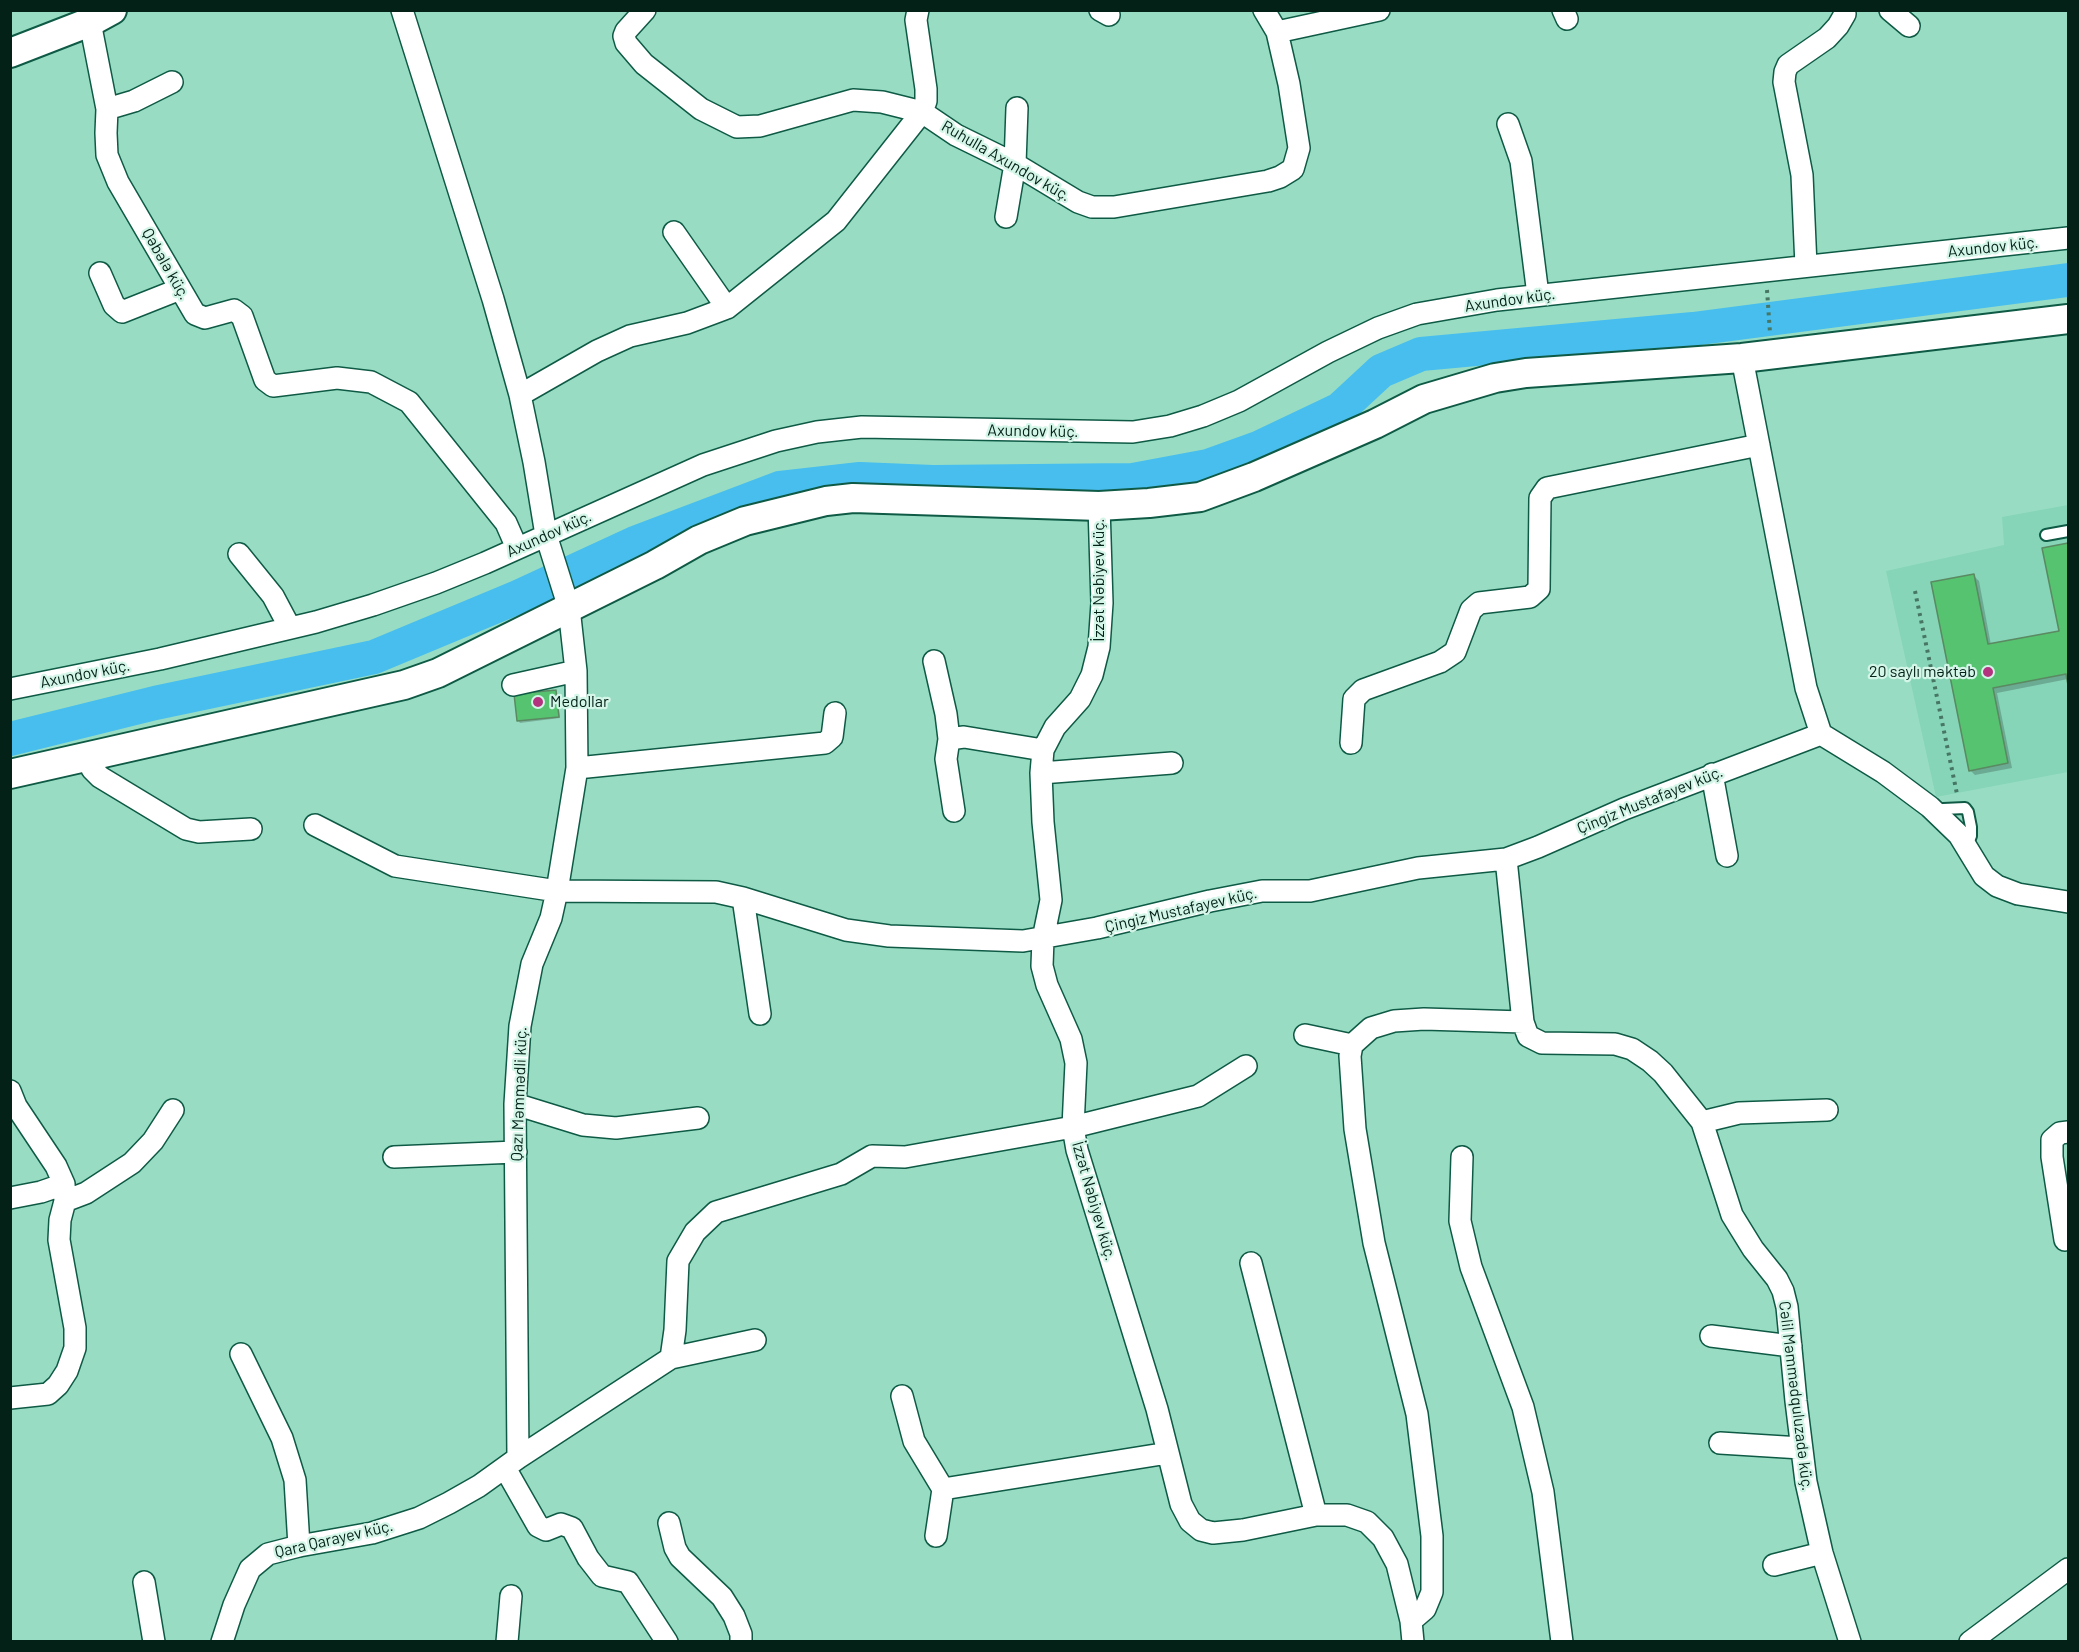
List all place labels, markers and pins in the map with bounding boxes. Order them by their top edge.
place label: 20 saylı məktəb [1869,662,1976,682]
marker: 20 saylı məktəb [1981,665,1995,679]
place label: Medollar [550,692,609,712]
marker: Medollar [531,695,545,709]

